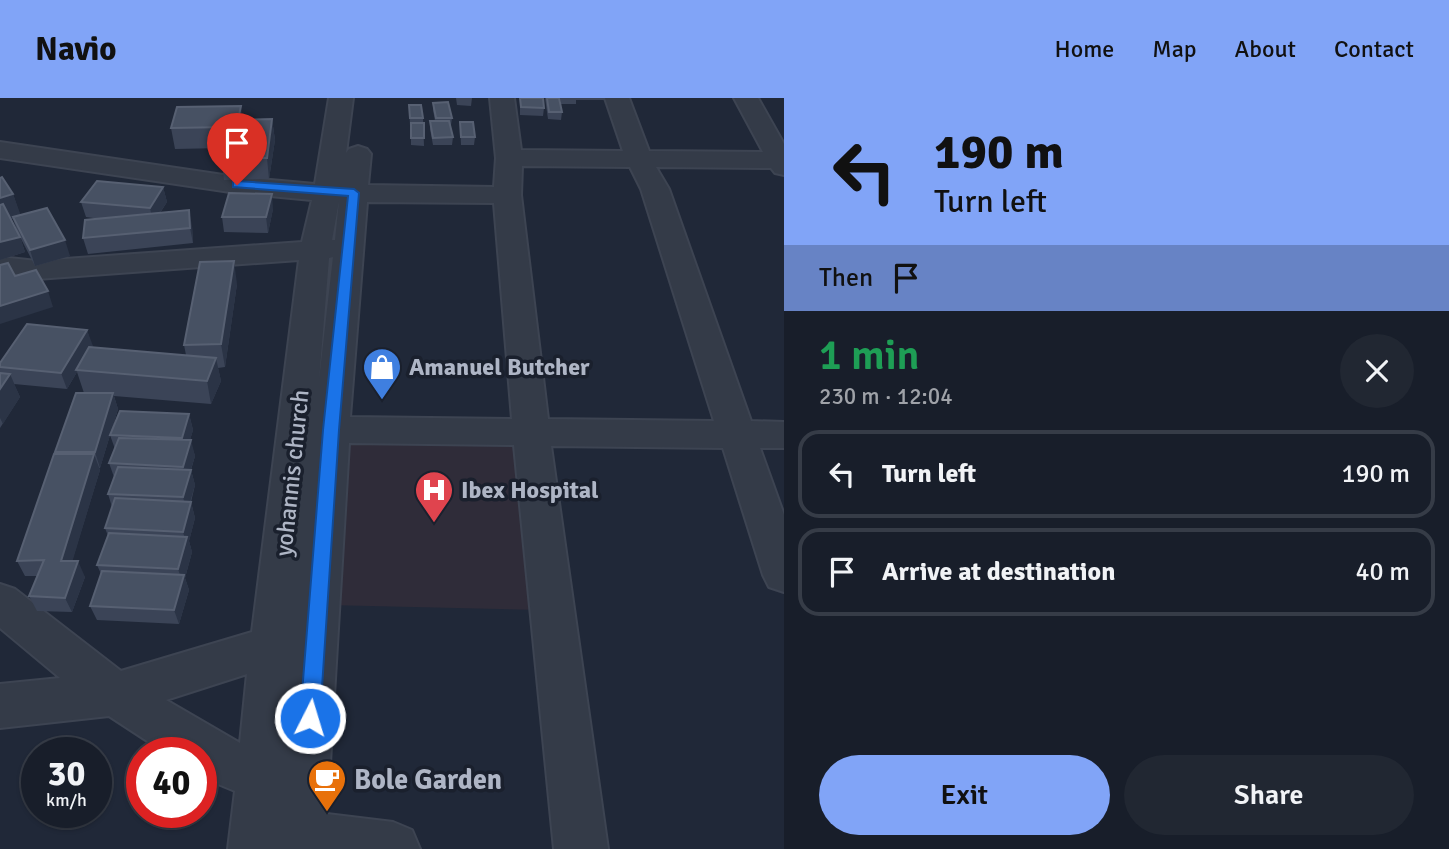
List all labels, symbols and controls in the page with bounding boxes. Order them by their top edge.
text: Navio [35,29,117,70]
text: Home [1054,34,1114,64]
text: Map [1152,34,1197,64]
text: About [1235,34,1296,64]
text: Contact [1334,34,1414,64]
pin [207,113,267,185]
text: 190 m [934,122,1064,182]
icon: arrive [218,124,256,162]
icon: left [819,126,910,217]
text: Turn left [934,182,1047,221]
icon: arrive [887,259,925,297]
text: Then [819,262,873,294]
text: 1 min [819,330,920,381]
button: close [1340,334,1414,408]
shop icon: Amanuel Butcher [361,346,403,401]
place label: Amanuel Butcher [409,352,590,382]
text: 230 m · 12:04 [819,382,953,411]
street label: yohannis church [268,388,316,558]
icon: left [823,455,861,493]
text: Turn left [882,458,976,490]
text: 190 m [1341,458,1410,490]
hospital icon: Ibex Hospital [413,469,455,524]
place label: Ibex Hospital [461,475,599,505]
icon: arrive [823,553,861,591]
text: Arrive at destination [882,556,1115,588]
text: 40 m [1355,556,1410,588]
position arrow [273,681,347,755]
speed limit sign: 40 [126,737,217,828]
text: 30 [48,752,85,795]
button: Exit [819,755,1110,835]
button: Share [1124,755,1414,835]
cafe icon: Bole Garden [306,758,348,813]
place label: Bole Garden [354,763,502,797]
text: km/h [46,789,87,811]

